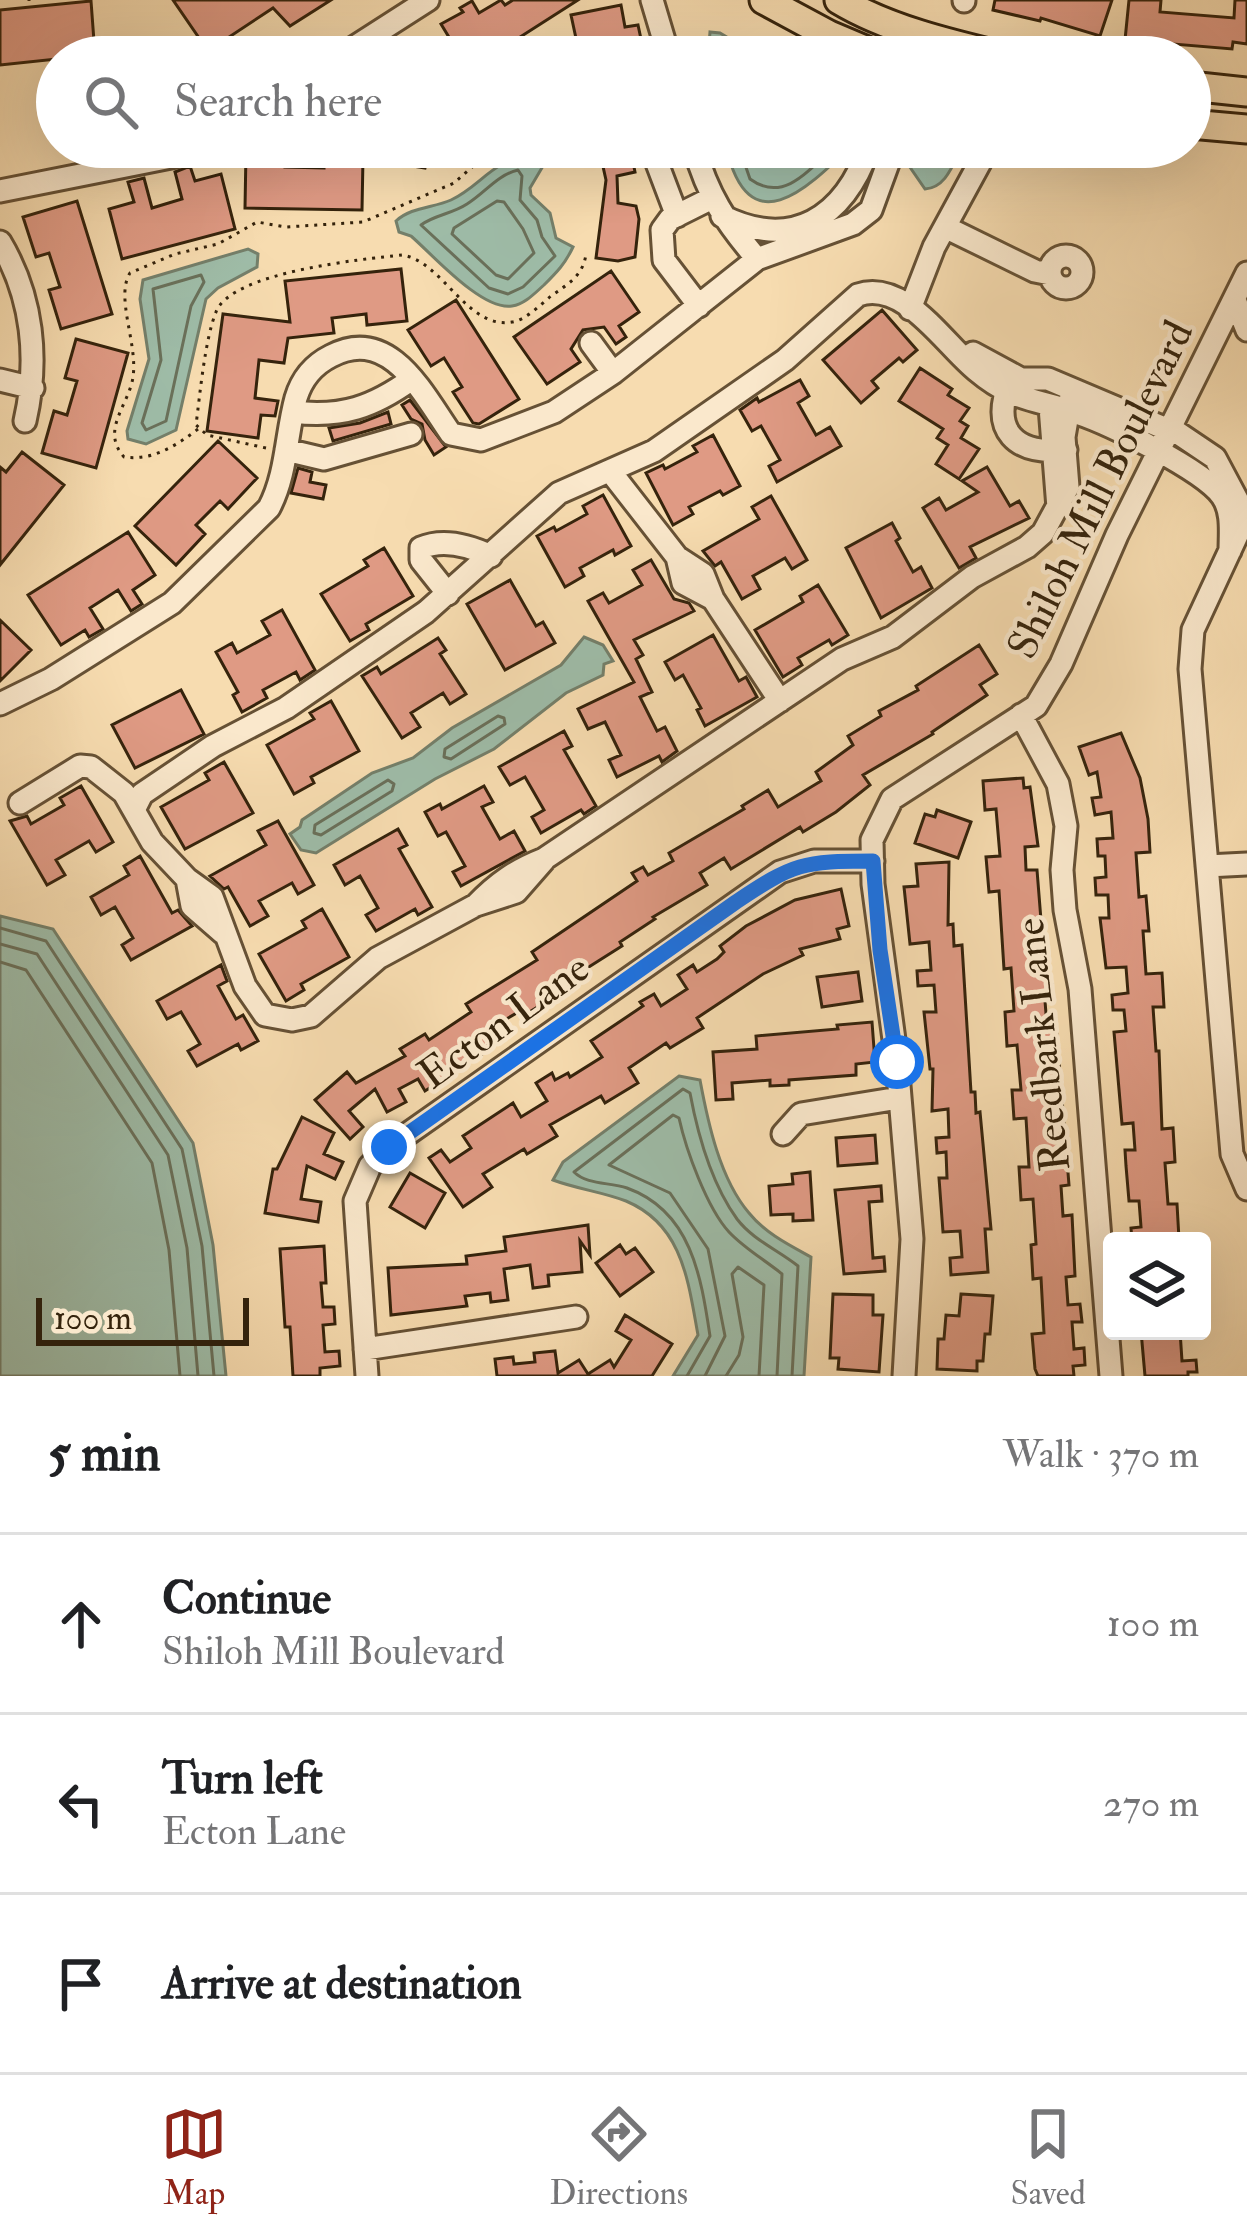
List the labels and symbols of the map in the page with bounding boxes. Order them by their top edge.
street label: Shiloh Mill Boulevard [997,312,1205,667]
street label: Reedbark Lane [1004,915,1082,1174]
street label: Ecton Lane [409,942,600,1101]
route start [870,1035,924,1089]
route end [362,1120,416,1174]
scale bar [36,1292,249,1345]

